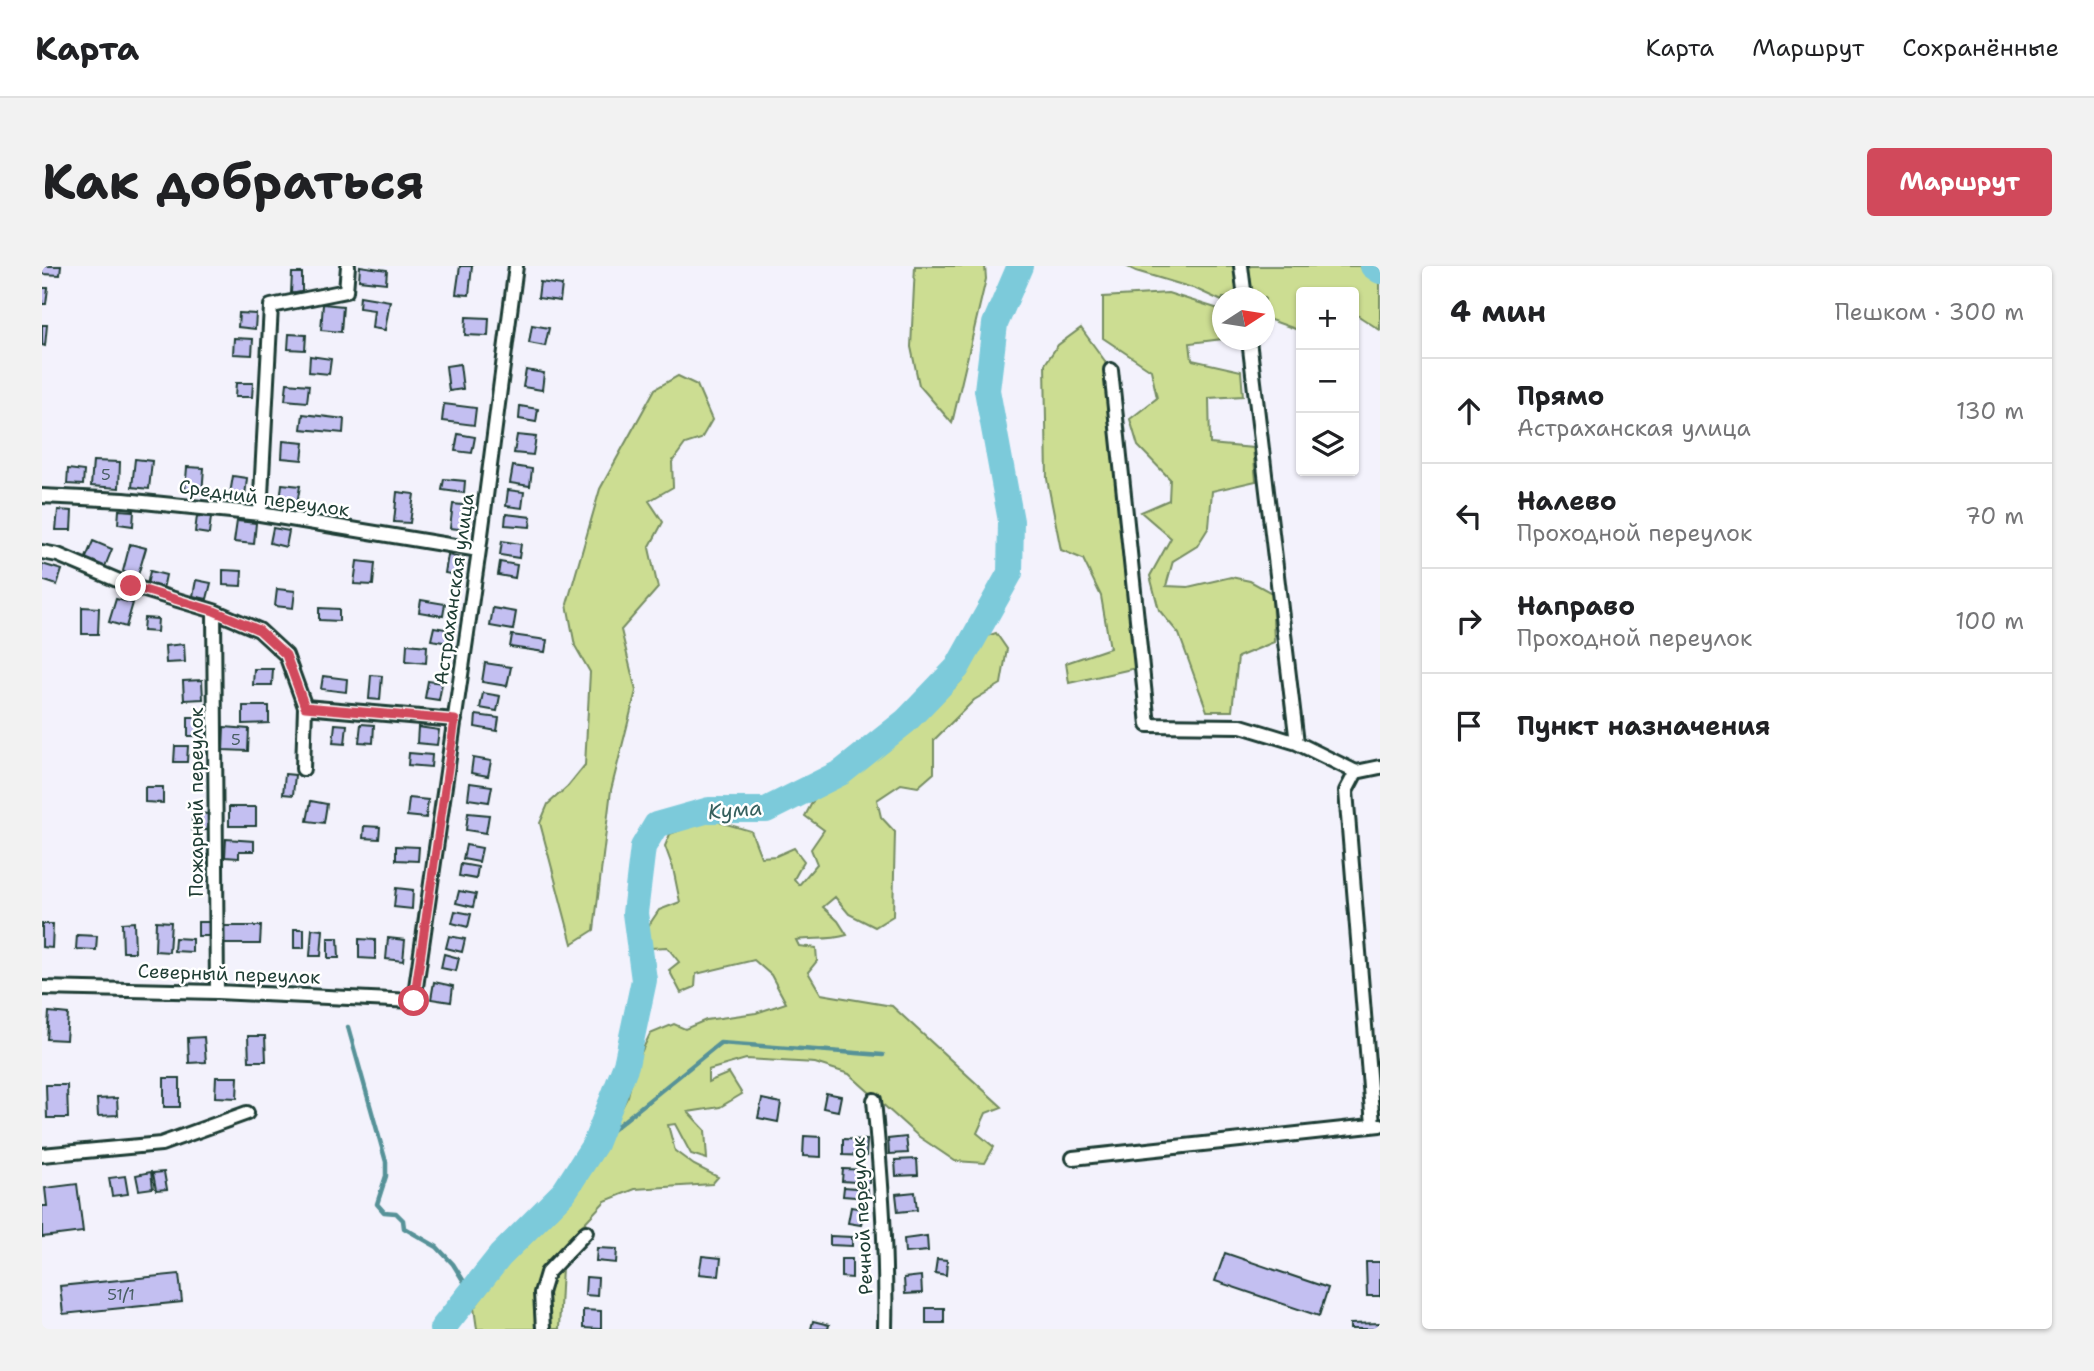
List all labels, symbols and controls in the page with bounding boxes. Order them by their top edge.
text: Карта [35,26,139,71]
text: Карта [1646,32,1714,64]
text: Маршрут [1752,32,1864,64]
text: Сохранённые [1902,32,2059,64]
button: Маршрут [1867,148,2052,216]
text: Как добраться [42,149,424,215]
north arrow [1212,287,1275,350]
map controls [1296,287,1359,476]
button: + [1296,287,1359,350]
text: 4 мин [1450,291,1546,332]
text: Пешком · 300 m [1835,297,2024,327]
button: − [1296,350,1359,413]
text: Прямо [1517,378,1605,413]
icon: ahead [1450,392,1488,430]
text: 130 m [1956,396,2024,426]
button: layers [1296,413,1359,476]
text: Астраханская улица [1517,413,1751,443]
house number: 5 [101,464,111,485]
street label: Средний переулок [177,474,351,522]
text: Налево [1517,483,1617,518]
street label: Астраханская улица [428,491,480,686]
icon: left [1450,497,1488,535]
text: 70 m [1965,501,2024,531]
text: Проходной переулок [1517,518,1752,548]
route end [115,570,146,601]
text: Направо [1517,588,1635,623]
icon: right [1450,602,1488,640]
text: 100 m [1955,606,2024,636]
text: Проходной переулок [1517,623,1752,653]
street label: Пожарный переулок [184,707,209,897]
icon: arrive [1450,707,1488,745]
text: Пункт назначения [1517,708,1770,743]
house number: 5 [231,729,241,750]
water label: Кума [707,794,763,826]
street label: Северный переулок [137,958,321,990]
route start [398,985,429,1016]
street label: Речной переулок [845,1137,879,1295]
house number: 51/1 [107,1284,135,1305]

